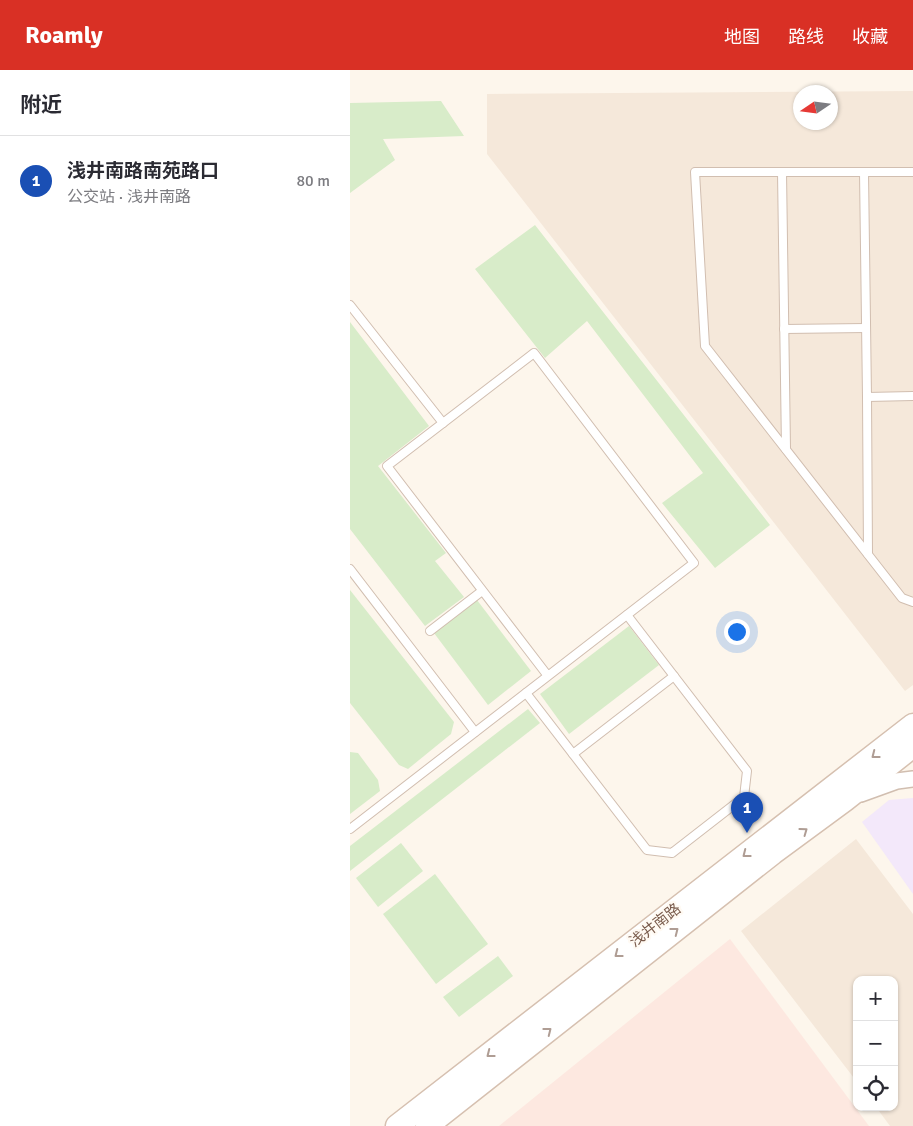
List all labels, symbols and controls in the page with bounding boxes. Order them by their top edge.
text: Roamly [25,20,103,50]
text: 地图 [724,26,760,48]
text: 路线 [788,26,824,48]
text: 收藏 [852,26,888,48]
north arrow [793,85,838,130]
text: 附近 [20,92,62,118]
text: 浅井南路南苑路口 [67,159,219,183]
text: 1 [32,171,40,191]
text: 80 m [296,171,330,191]
text: 公交站 · 浅井南路 [67,187,191,207]
your location [724,619,750,645]
one-way arrow [871,749,880,758]
pin: 1 [731,792,763,833]
one-way arrow [798,828,808,837]
one-way arrow [743,849,752,857]
street label: 浅井南路 [626,899,684,951]
one-way arrow [669,928,678,936]
one-way arrow [615,949,624,957]
map controls [853,976,898,1111]
button: + [853,976,898,1021]
button: − [853,1021,898,1066]
one-way arrow [542,1029,551,1037]
one-way arrow [486,1048,496,1057]
button: locate [853,1066,898,1111]

